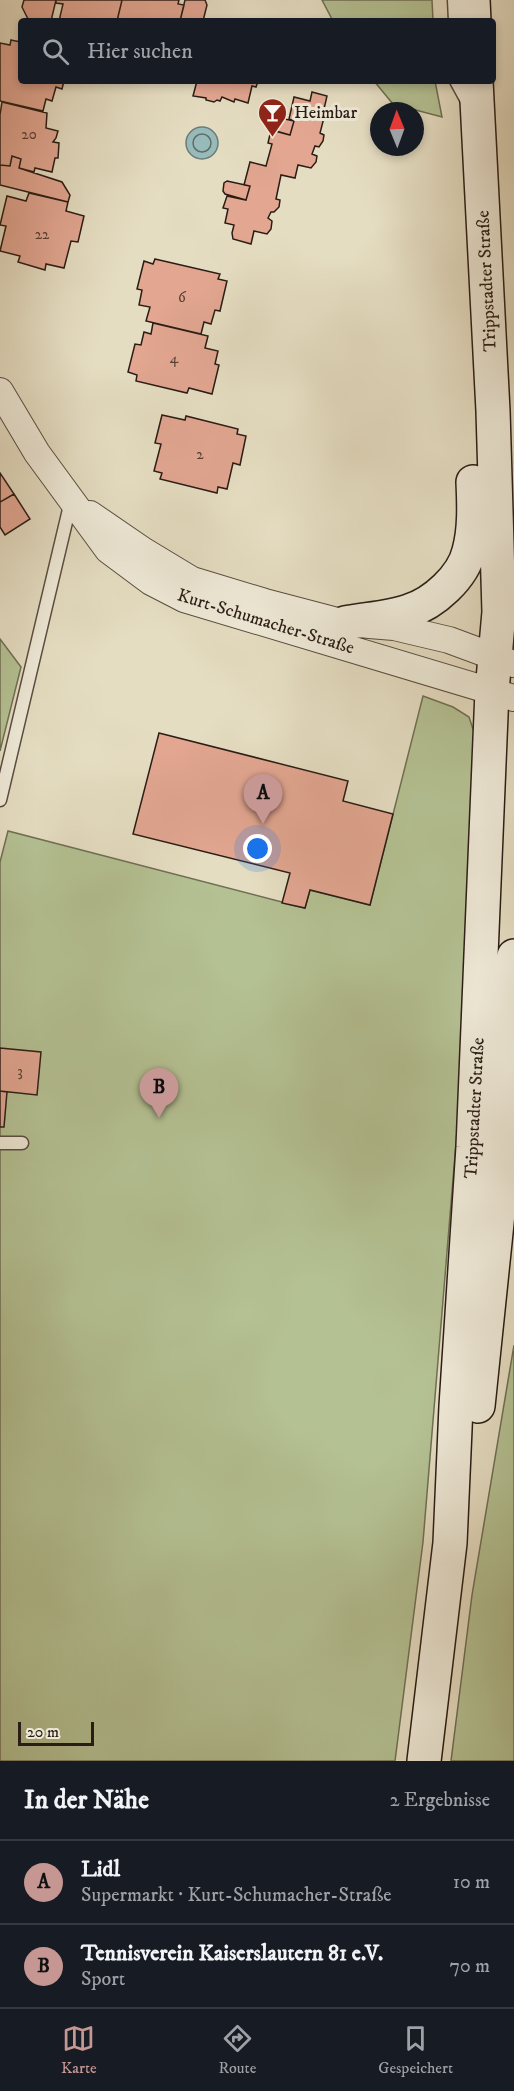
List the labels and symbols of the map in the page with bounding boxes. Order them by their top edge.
bar icon: Heimbar [257,96,289,138]
place label: Heimbar [294,102,357,124]
north arrow [370,102,424,156]
house number: 20 [21,125,37,144]
street label: Trippstadter Straße [472,210,502,352]
house number: 22 [35,225,50,244]
house number: 6 [178,288,187,307]
house number: 4 [170,349,179,368]
house number: 2 [196,445,204,464]
street label: Kurt-Schumacher-Straße [175,585,357,659]
pin: A [244,774,282,824]
your location [243,834,272,863]
street label: Trippstadter Straße [460,1037,490,1179]
house number: 3 [17,1062,23,1081]
pin: B [140,1068,178,1118]
scale bar [18,1719,94,1746]

